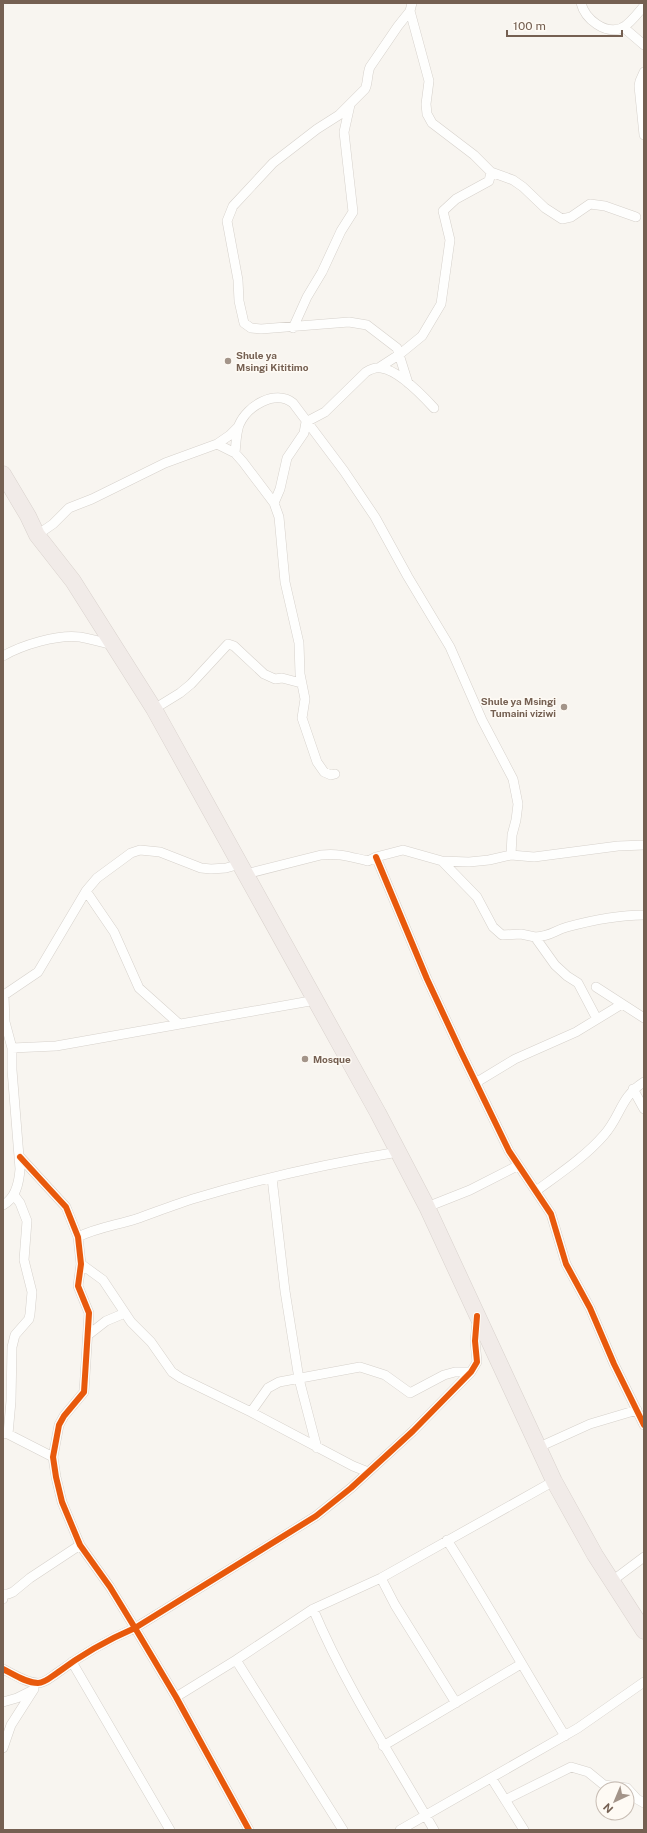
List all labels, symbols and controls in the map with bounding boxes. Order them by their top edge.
scale bar [507,12,622,38]
text: 100 m [513,19,546,33]
place label: Shule ya Msingi Kititimo [236,349,309,373]
marker: Shule ya Msingi Kititimo [223,356,233,366]
place label: Shule ya Msingi Tumaini viziwi [481,695,556,719]
marker: Shule ya Msingi Tumaini viziwi [559,702,569,712]
place label: Mosque [313,1053,351,1065]
marker: Mosque [300,1054,310,1064]
north arrow [595,1781,635,1821]
text: N [601,1801,615,1815]

